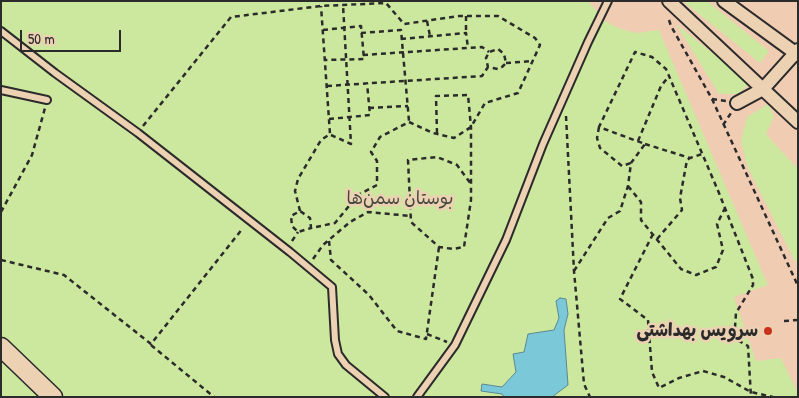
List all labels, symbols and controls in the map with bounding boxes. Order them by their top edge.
scale bar [22,20,124,52]
text: 50 m [28,28,55,49]
park label: بوستان سمن‌ها [347,188,453,210]
place label: سرویس بهداشتی [636,320,758,342]
marker: سرویس بهداشتی [762,325,774,337]

